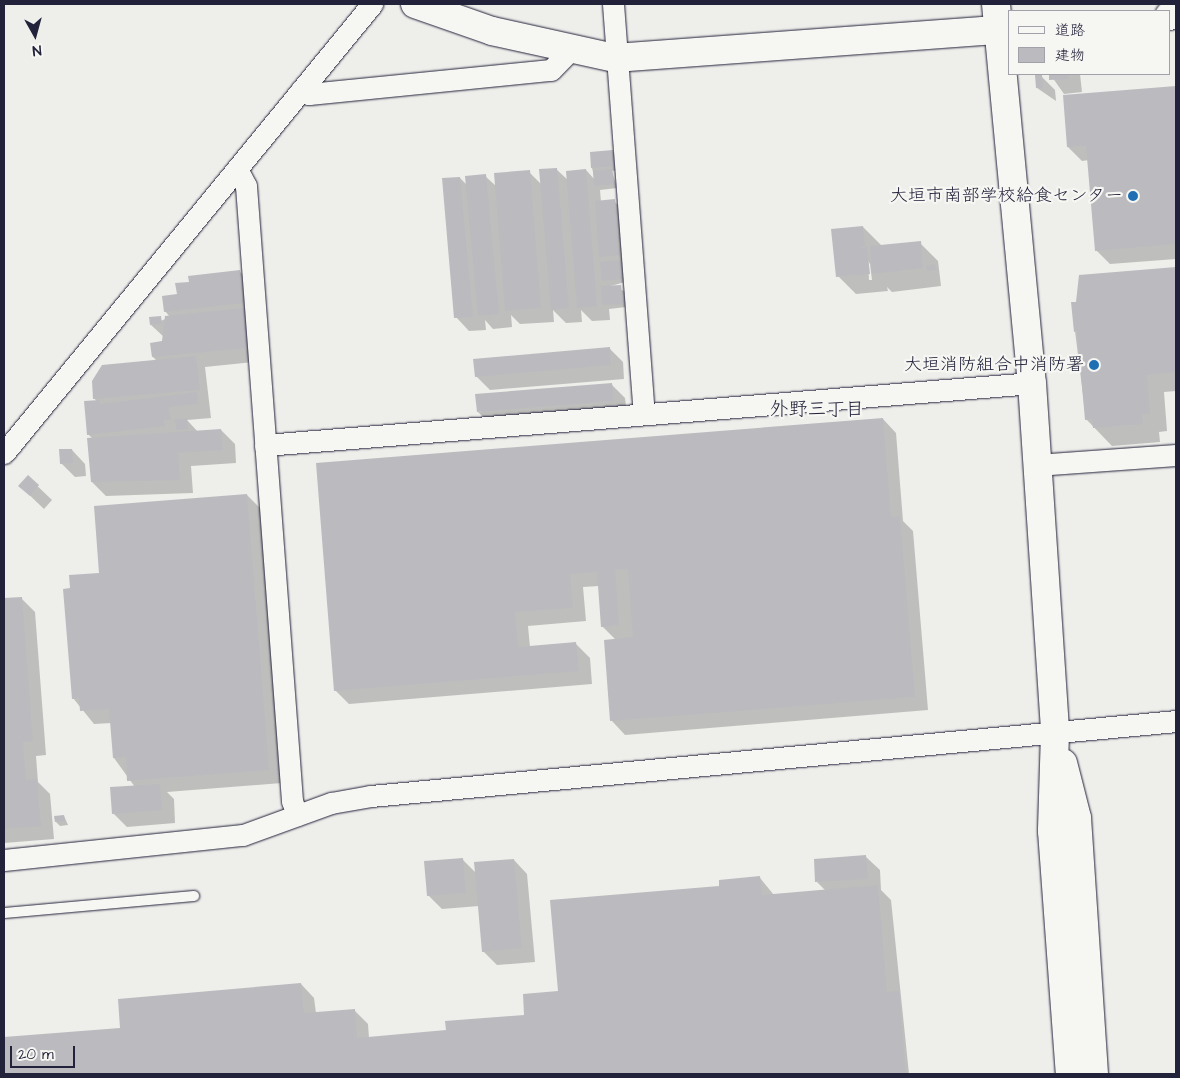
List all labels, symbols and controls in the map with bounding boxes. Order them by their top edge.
north arrow [10,10,60,60]
legend [1008,10,1170,75]
text: 道路 [1055,20,1085,41]
text: N [31,39,42,60]
text: 建物 [1055,45,1085,66]
place label: 大垣市南部学校給食センター [889,185,1123,207]
marker: 大垣市南部学校給食センター [1127,190,1139,202]
place label: 大垣消防組合中消防署 [904,354,1084,376]
marker: 大垣消防組合中消防署 [1088,359,1100,371]
district label: 外野三丁目 [770,399,864,421]
scale bar [12,1036,78,1068]
text: 20 m [18,1044,54,1065]

